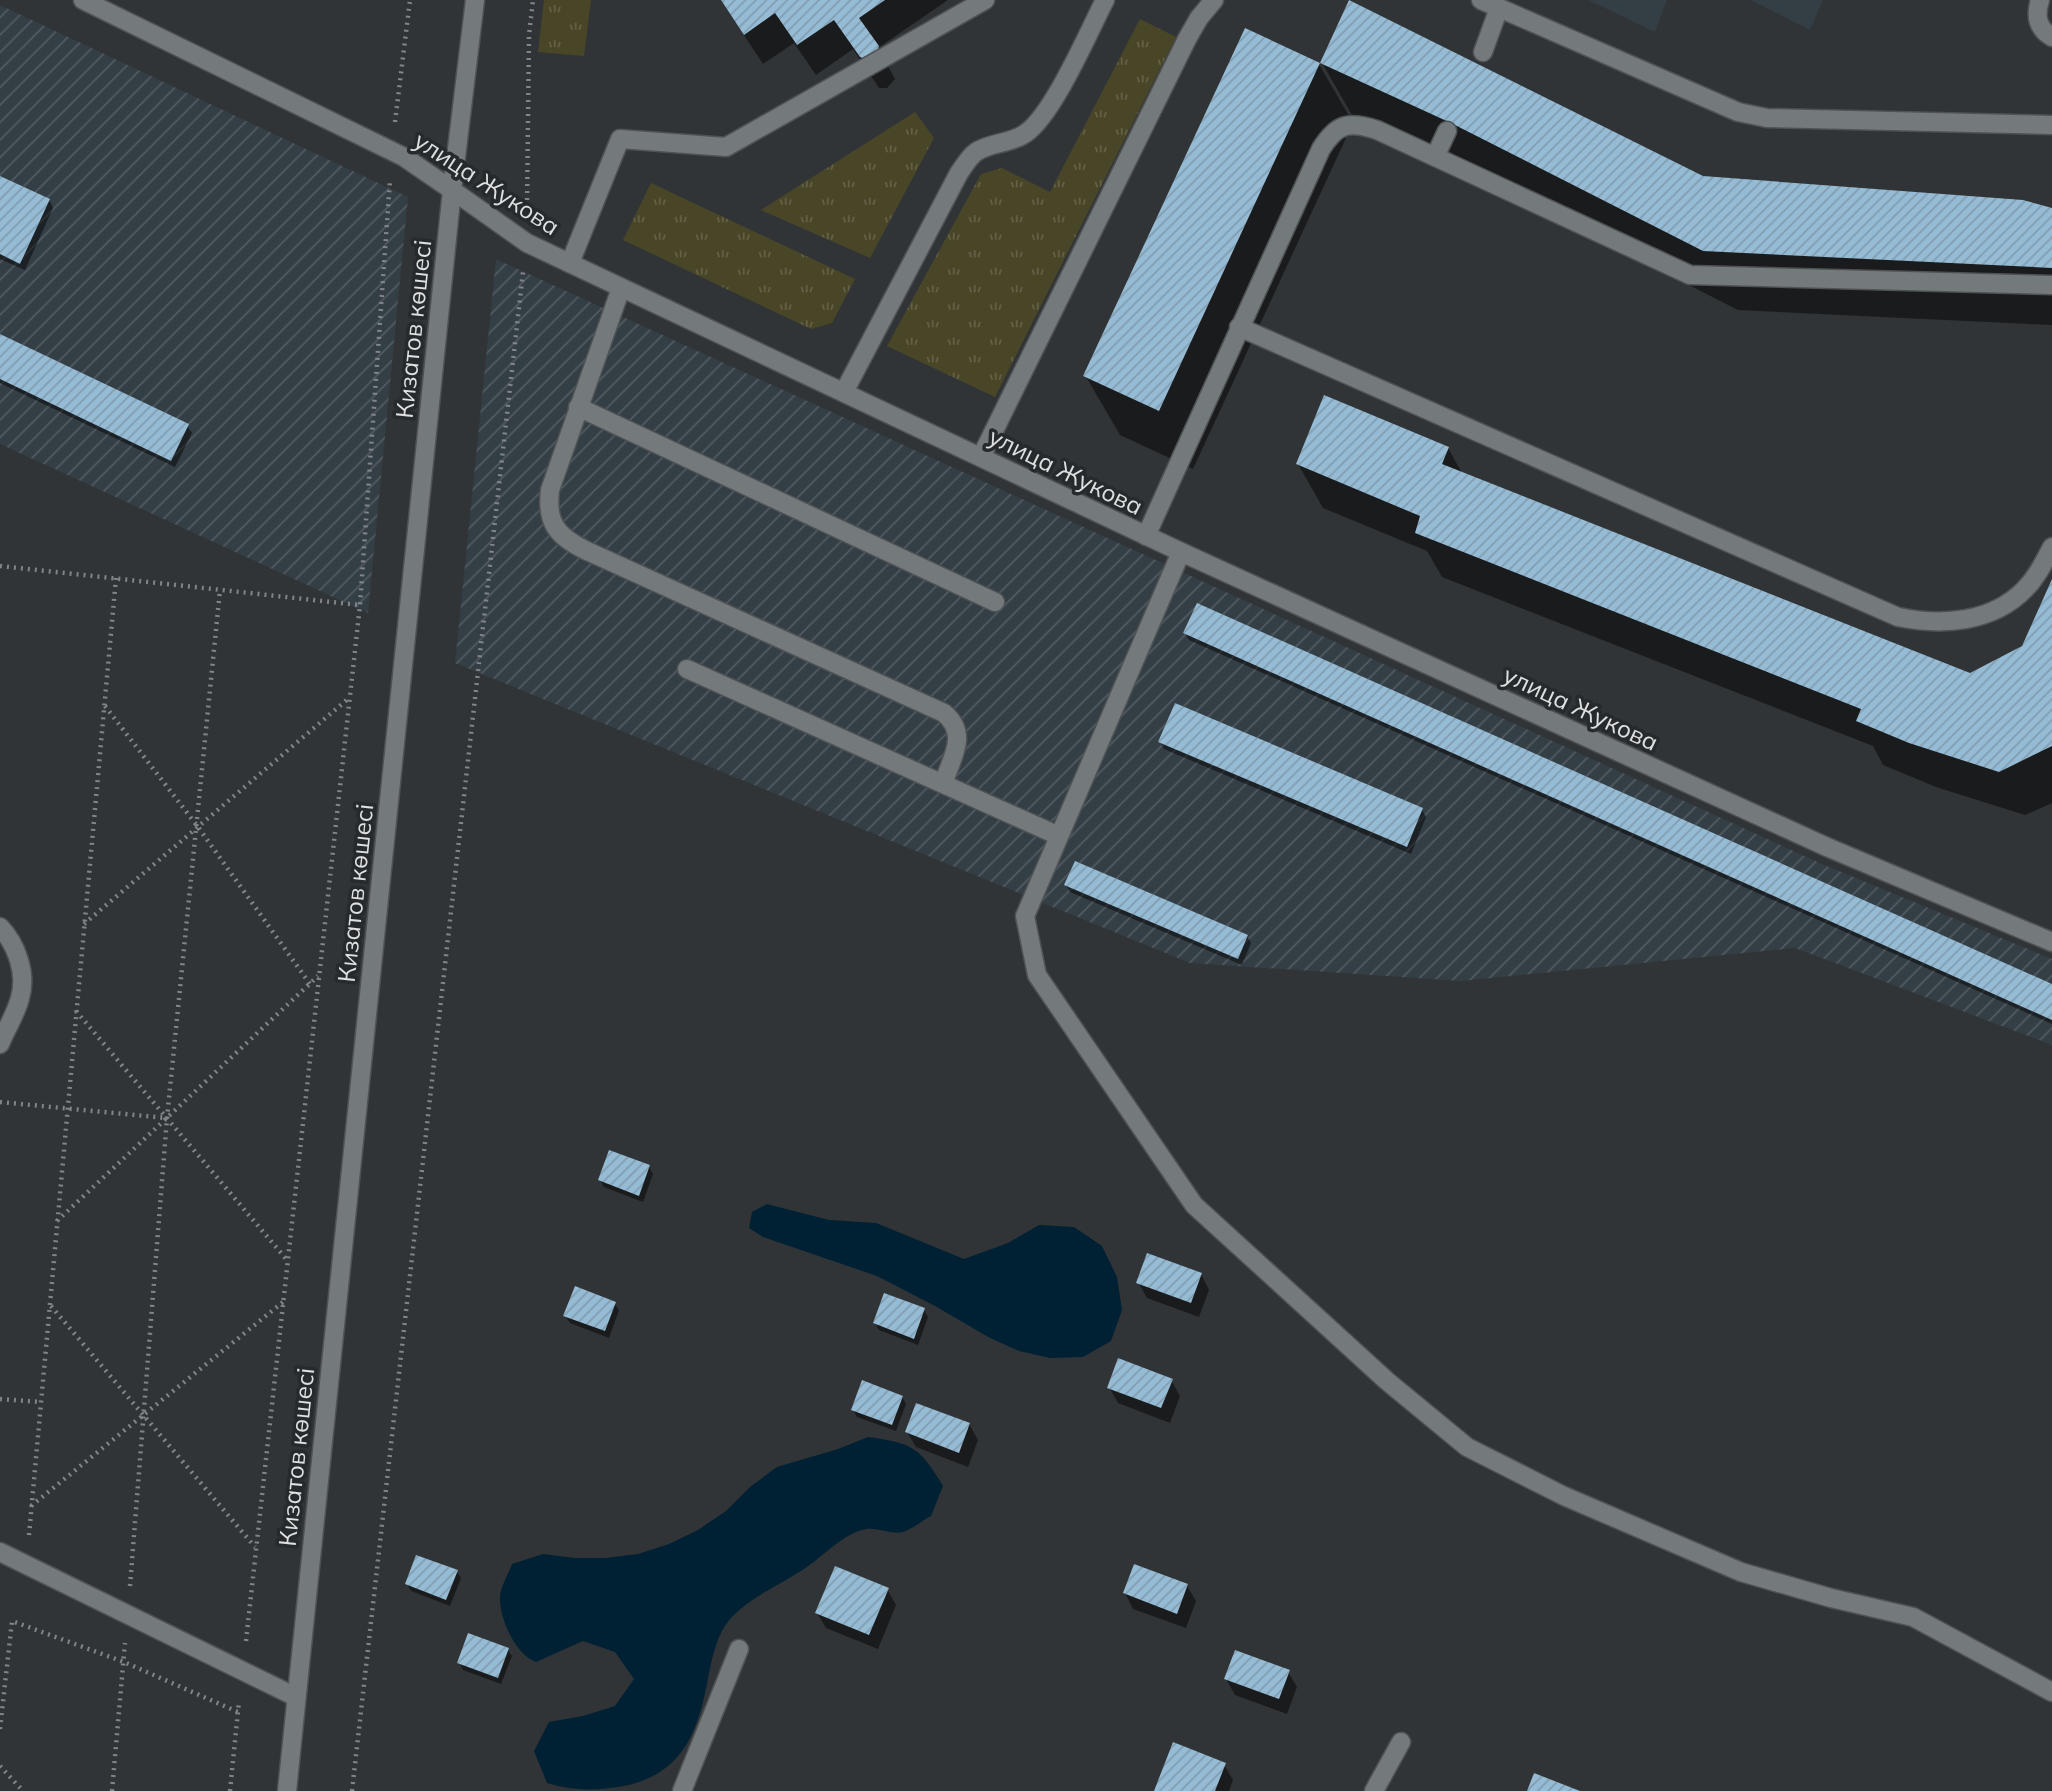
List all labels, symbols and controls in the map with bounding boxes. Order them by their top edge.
street label: улица Жукова [409,125,565,241]
street label: Кизатов көшесі [389,238,437,420]
street label: улица Жукова [984,421,1148,521]
street label: улица Жукова [1499,659,1663,757]
street label: Кизатов көшесі [331,802,379,984]
street label: Кизатов көшесі [272,1366,320,1548]

